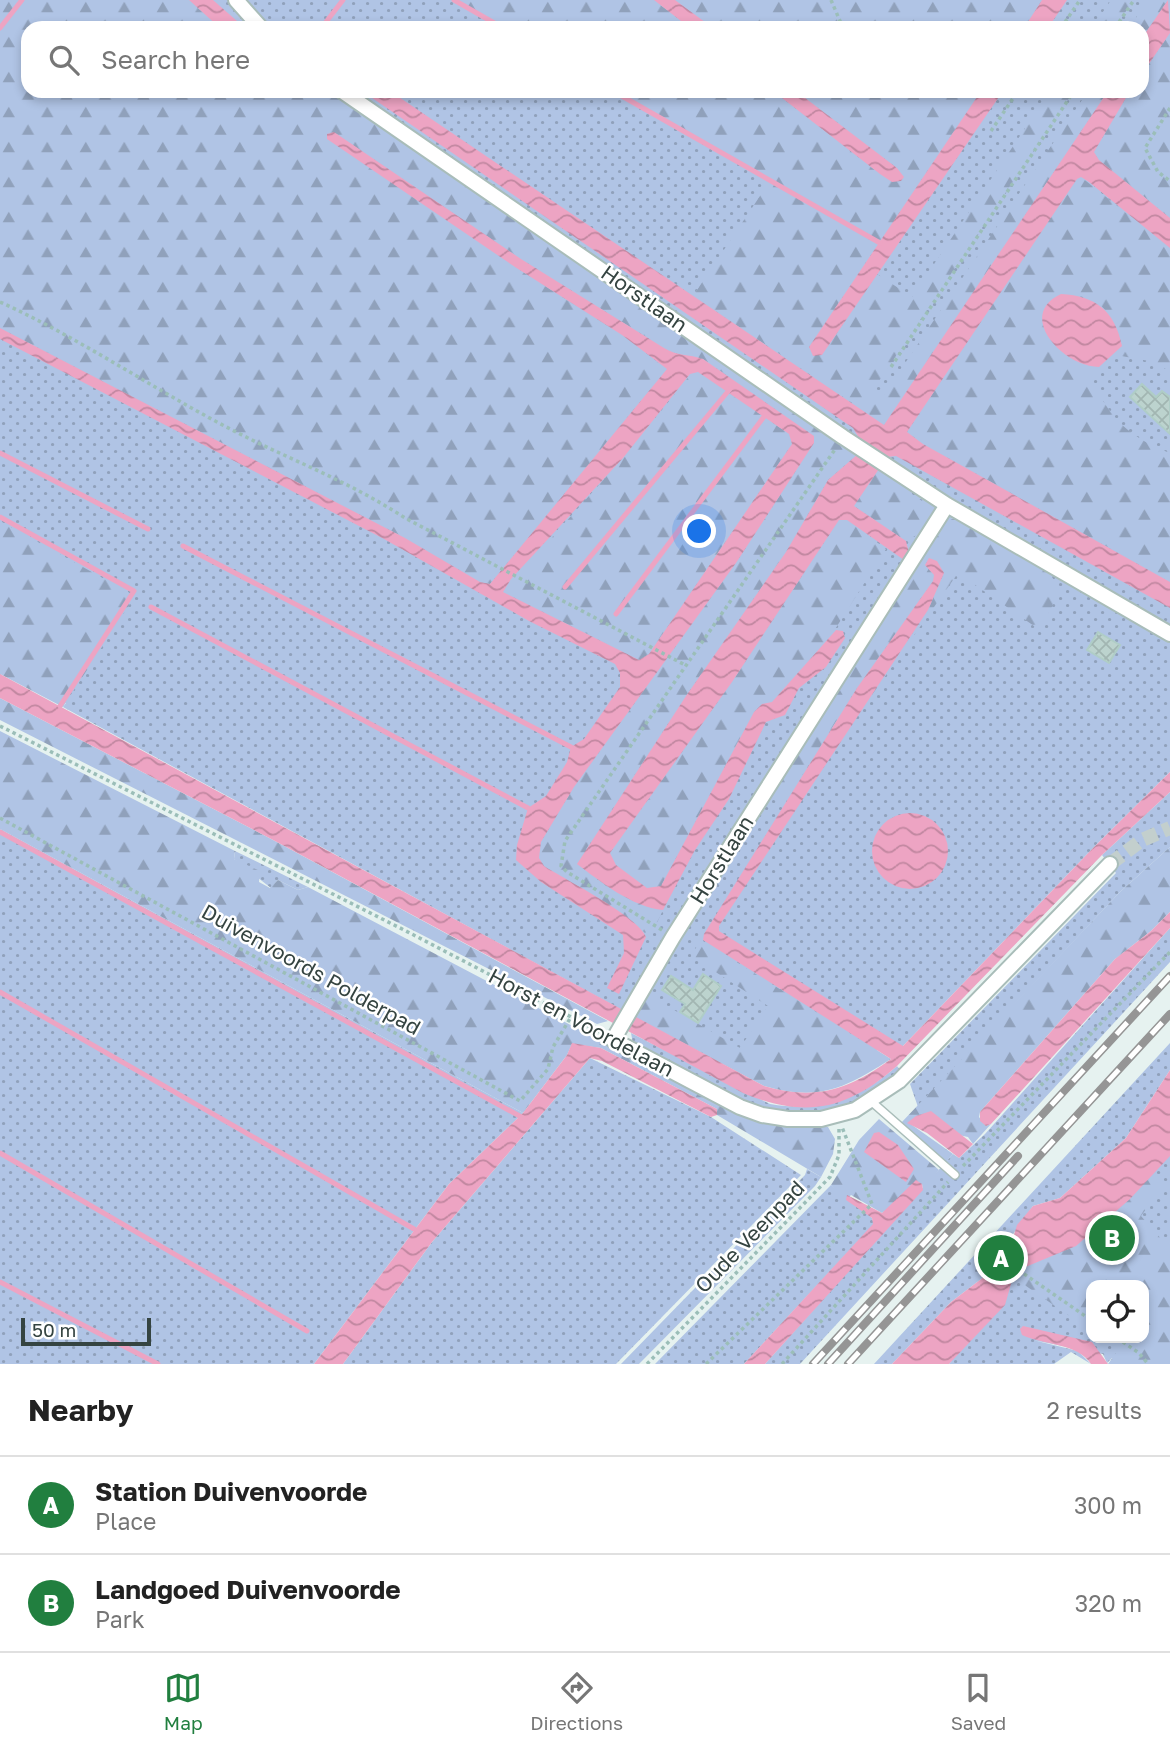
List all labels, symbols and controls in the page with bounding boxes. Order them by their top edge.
search box [21,21,1149,98]
icon: search [45,41,83,79]
text: Search here [101,44,250,75]
street label: Horstlaan [596,259,693,337]
your location [682,514,716,548]
street label: Horstlaan [684,810,759,909]
street label: Duivenvoords Polderpad [197,898,426,1040]
street label: Horst en Voordelaan [484,962,679,1082]
street label: Oude Veenpad [689,1175,809,1298]
pin: B [1089,1212,1135,1264]
pin: A [978,1232,1024,1284]
map controls [1086,1280,1149,1343]
button: locate [1086,1280,1149,1343]
scale bar [21,1315,150,1347]
text: 50 m [32,1318,76,1341]
text: Nearby [28,1392,133,1428]
text: 2 results [1046,1396,1142,1424]
text: Station Duivenvoorde [95,1476,367,1507]
text: A [43,1491,59,1519]
text: 300 m [1074,1491,1142,1519]
text: Place [95,1507,156,1535]
text: Landgoed Duivenvoorde [95,1574,401,1605]
text: B [43,1589,59,1617]
text: 320 m [1075,1589,1142,1617]
text: Park [95,1605,145,1633]
tab: Map [164,1669,203,1734]
tab: Directions [530,1669,623,1734]
tab: Saved [951,1669,1006,1734]

